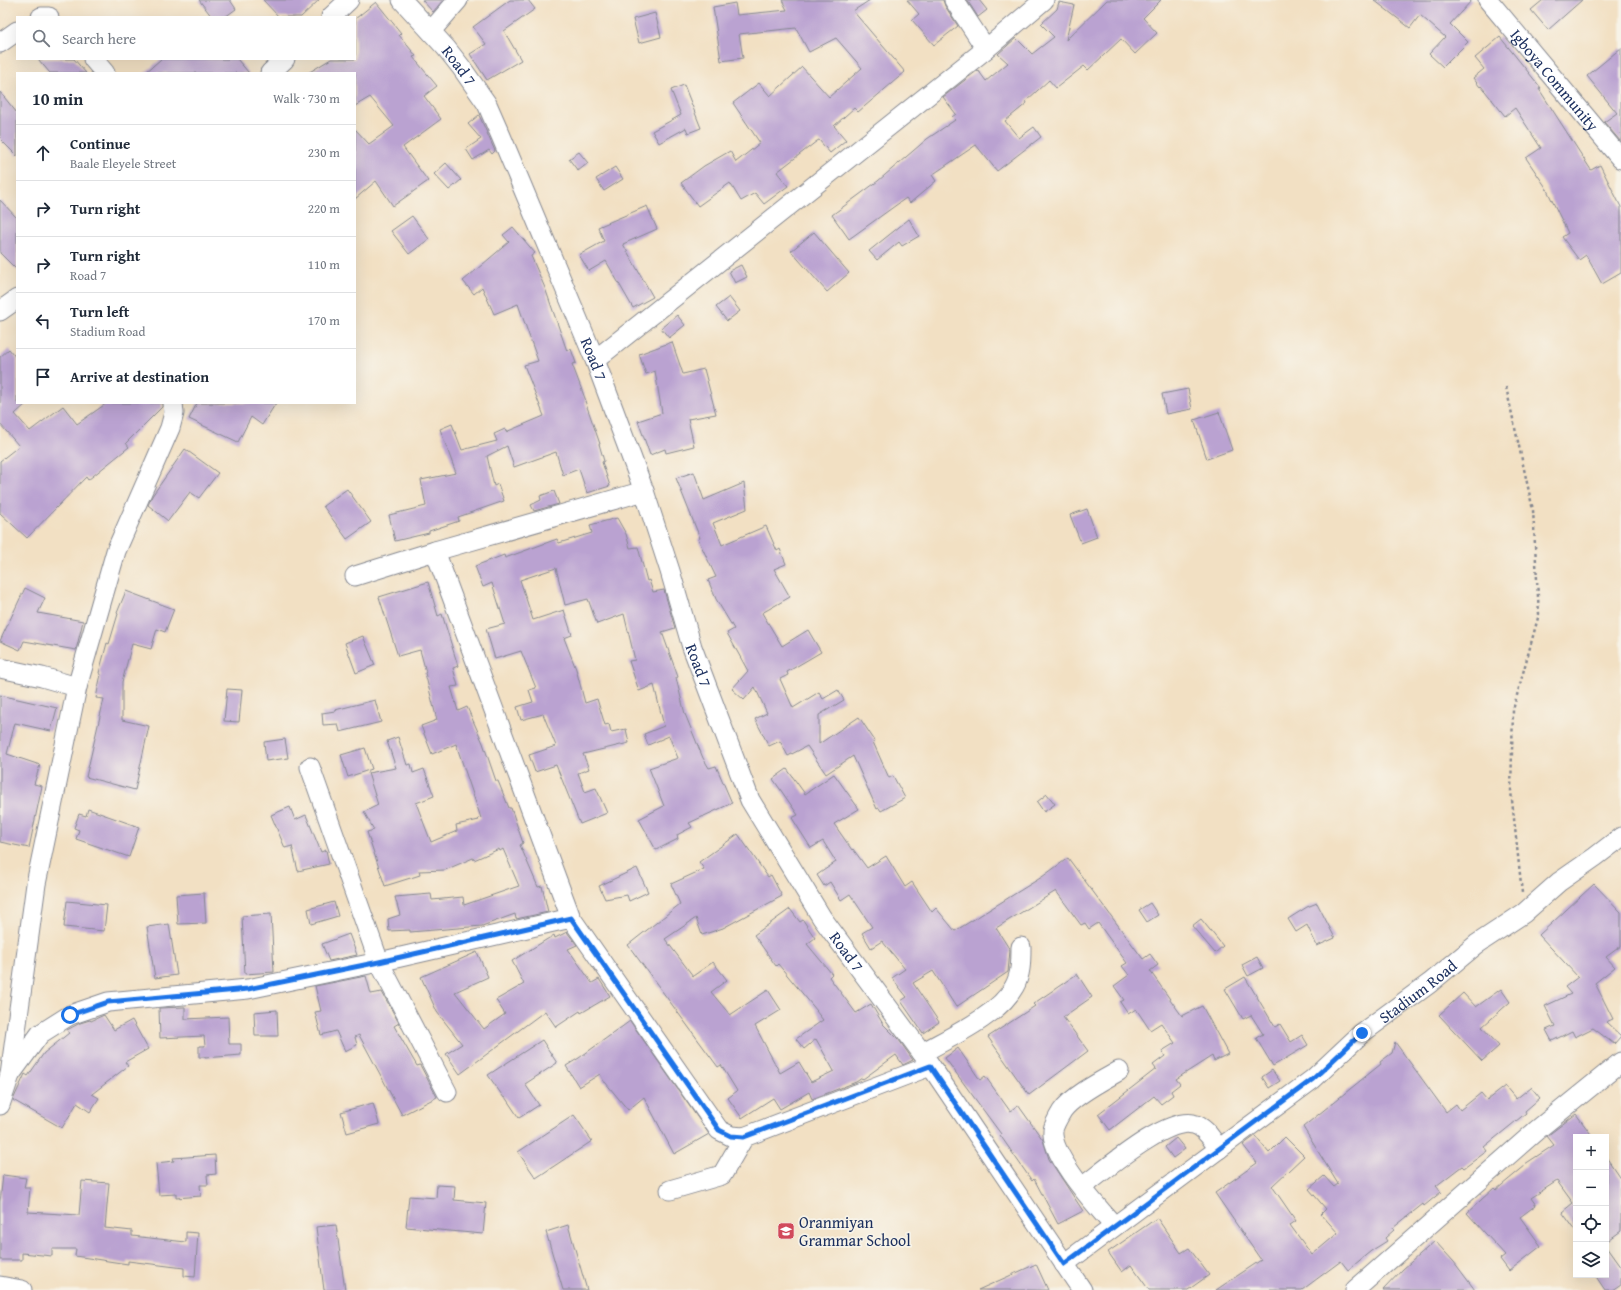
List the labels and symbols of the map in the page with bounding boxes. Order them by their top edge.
street label: Igboya Community [1505,23,1605,136]
street label: Road 7 [436,40,483,91]
street label: Road 7 [575,333,614,384]
street label: Road 7 [680,640,718,691]
street label: Road 7 [824,926,870,977]
street label: Stadium Road [1374,953,1462,1029]
route start [61,1006,79,1024]
route end [1353,1024,1371,1042]
place label: Oranmiyan Grammar School [799,1210,911,1252]
school or university icon: Oranmiyan Grammar School [776,1221,796,1241]

